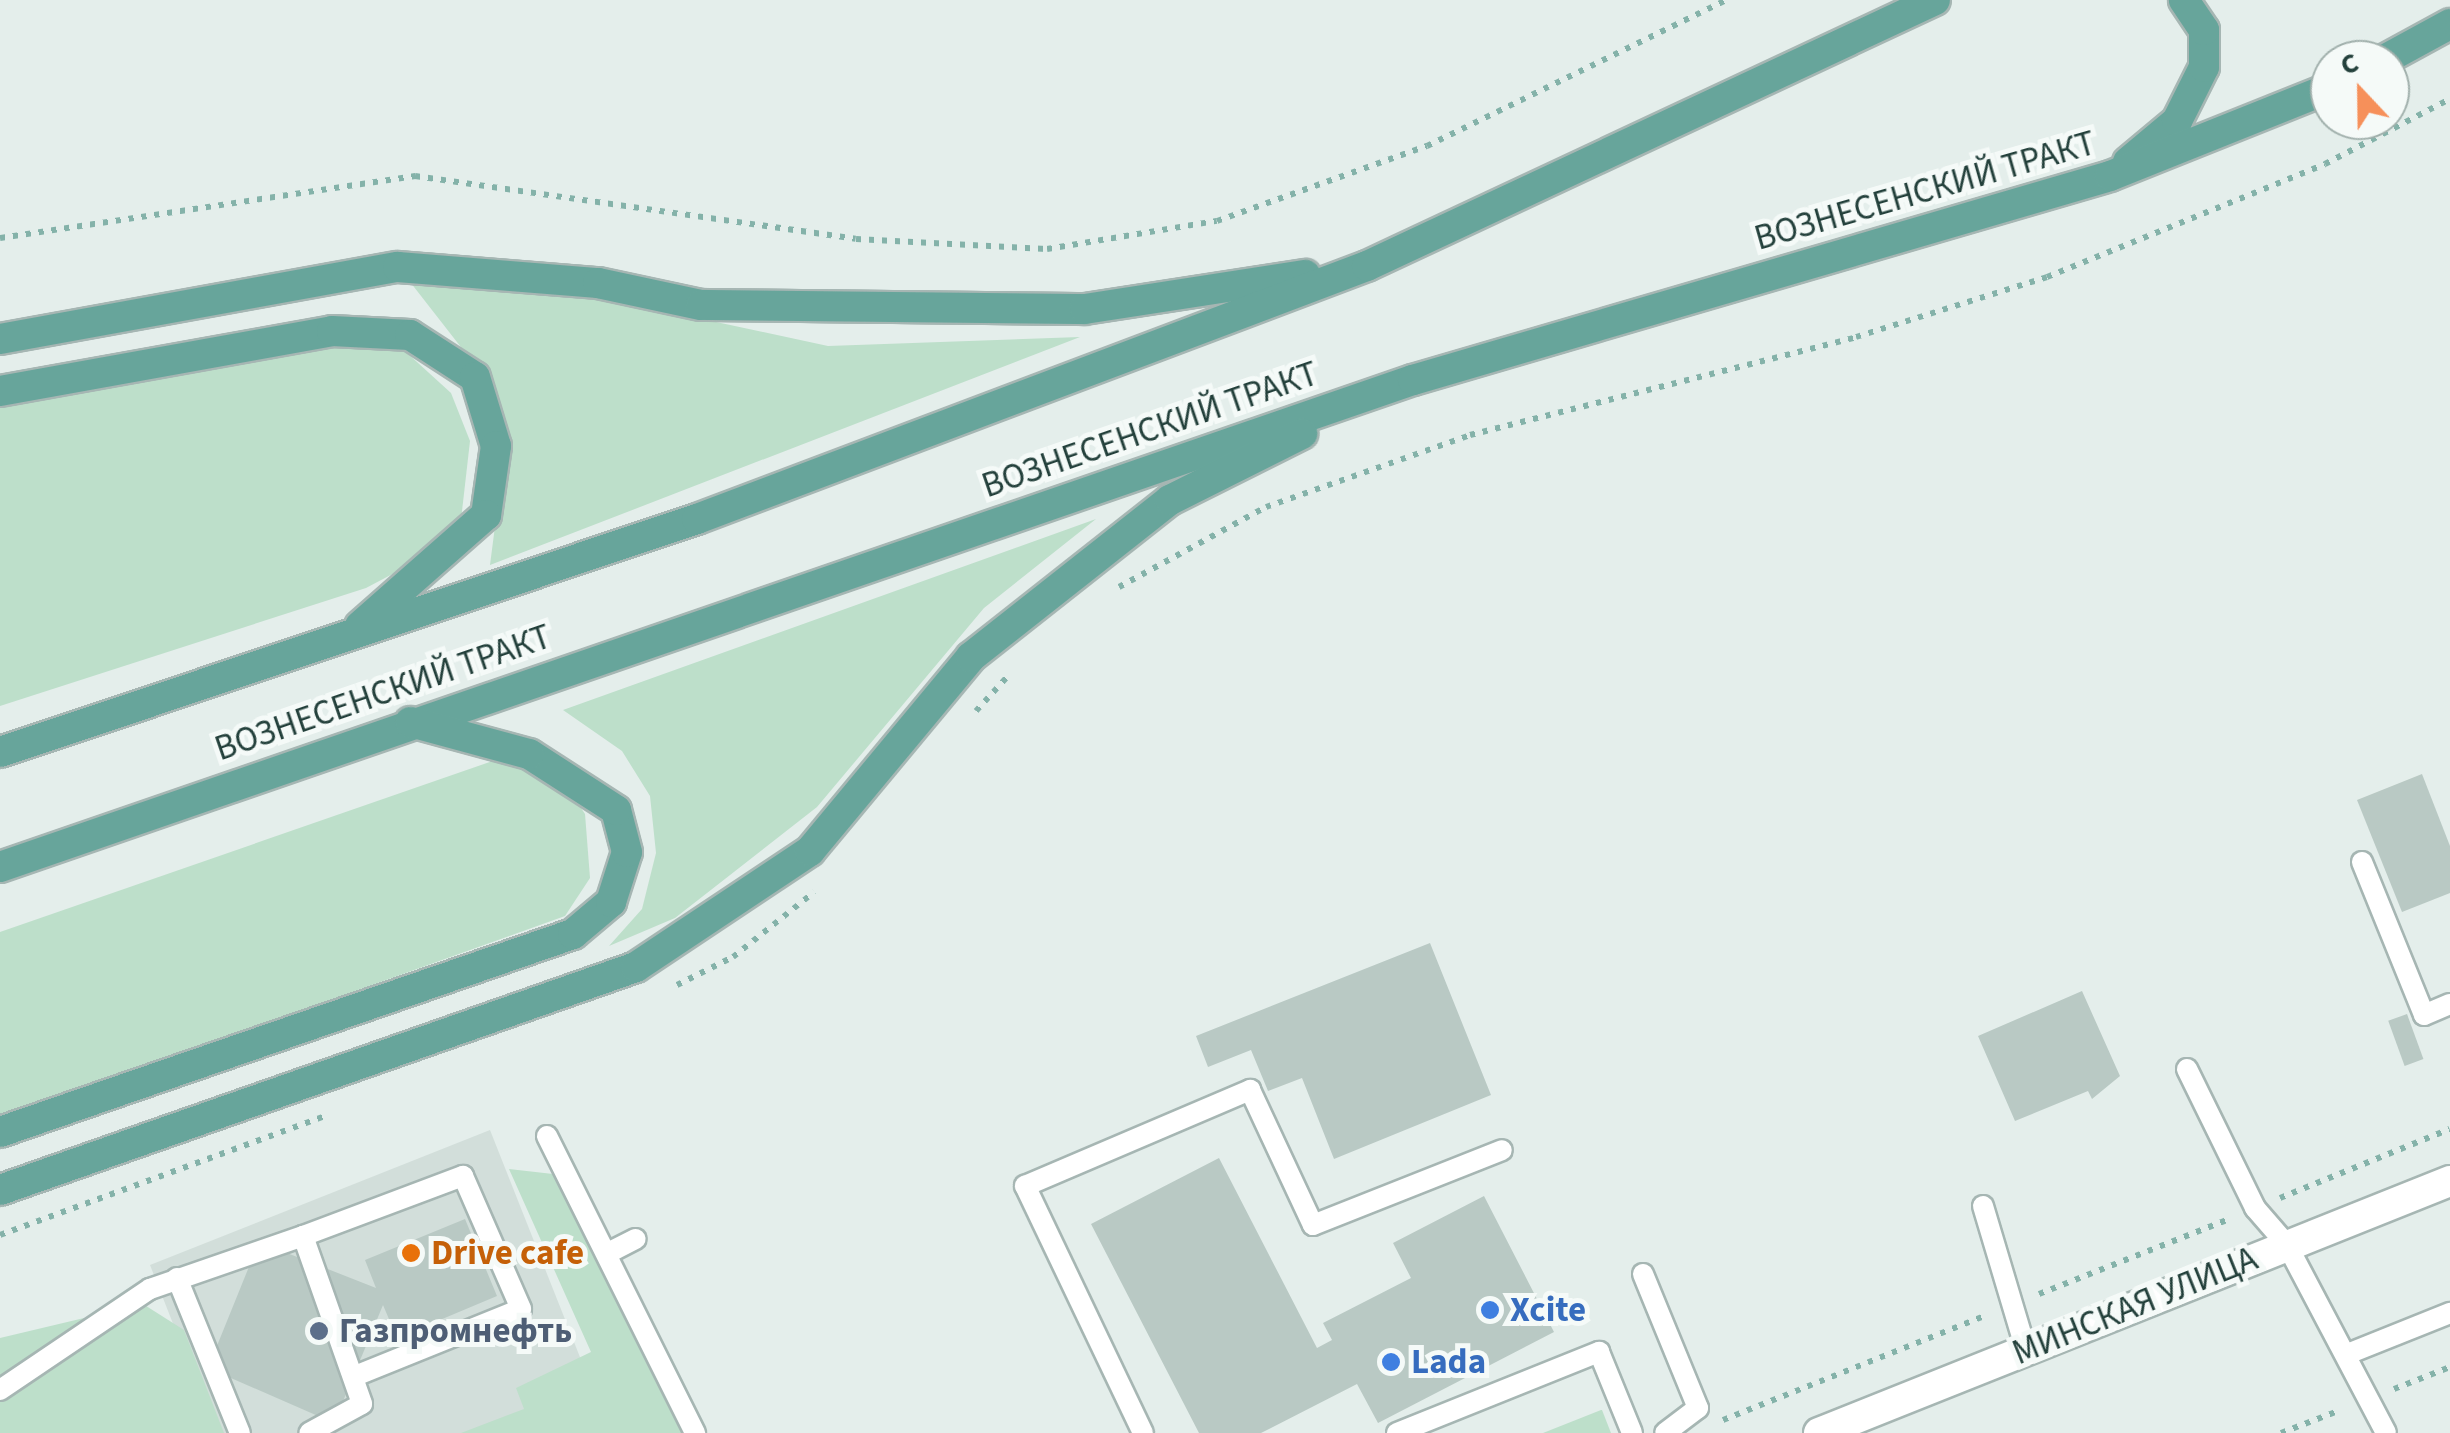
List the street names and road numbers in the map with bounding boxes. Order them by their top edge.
street label: ВОЗНЕСЕНСКИЙ ТРАКТ [1750,122,2100,260]
street label: ВОЗНЕСЕНСКИЙ ТРАКТ [977,353,1323,507]
street label: ВОЗНЕСЕНСКИЙ ТРАКТ [210,616,556,770]
street label: МИНСКАЯ УЛИЦА [2006,1238,2264,1374]

